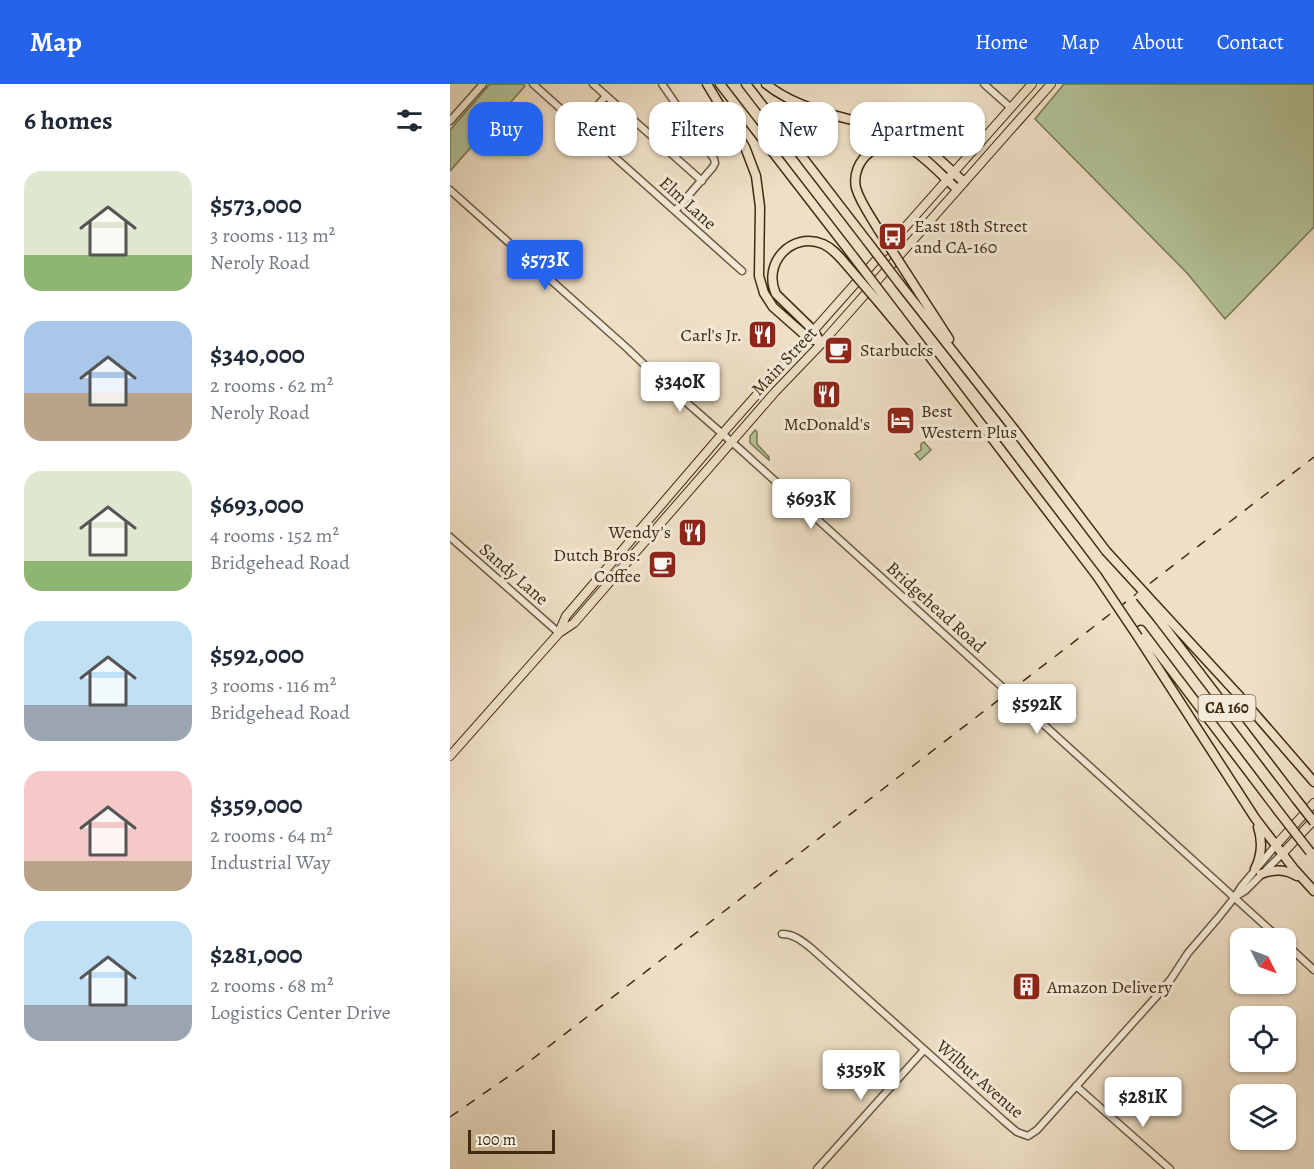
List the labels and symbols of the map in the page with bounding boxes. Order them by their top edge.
street label: Elm Lane [654,171,722,235]
place label: East 18th Street and CA-160 [914,214,1028,259]
bus stop icon: East 18th Street and CA-160 [877,220,909,252]
pin: $573K [503,240,587,291]
restaurant icon: Carl's Jr. [747,319,779,351]
street label: Main Street [746,321,822,401]
place label: Carl's Jr. [681,323,742,347]
cafe icon: Starbucks [823,334,855,366]
place label: Starbucks [860,338,933,362]
pin: $340K [638,362,722,413]
restaurant icon: McDonald's [811,379,843,411]
place label: Best Western Plus [920,399,1017,444]
hotel icon: Best Western Plus [884,405,916,437]
place label: McDonald's [784,412,870,436]
pin: $693K [769,479,853,530]
restaurant icon: Wendy's [676,516,708,548]
place label: Wendy's [607,520,671,544]
street label: Sandy Lane [474,537,554,611]
place label: Dutch Bros. Coffee [553,543,641,588]
cafe icon: Dutch Bros. Coffee [646,549,678,581]
street label: Bridgehead Road [881,556,991,658]
pin: $592K [995,684,1079,735]
road number: CA 160 [1198,695,1256,721]
north arrow [1230,928,1296,994]
building icon: Amazon Delivery [1010,971,1042,1003]
place label: Amazon Delivery [1046,975,1173,999]
street label: Wilbur Avenue [930,1034,1029,1124]
pin: $359K [819,1050,903,1101]
pin: $281K [1101,1077,1185,1128]
scale bar [468,1127,555,1154]

